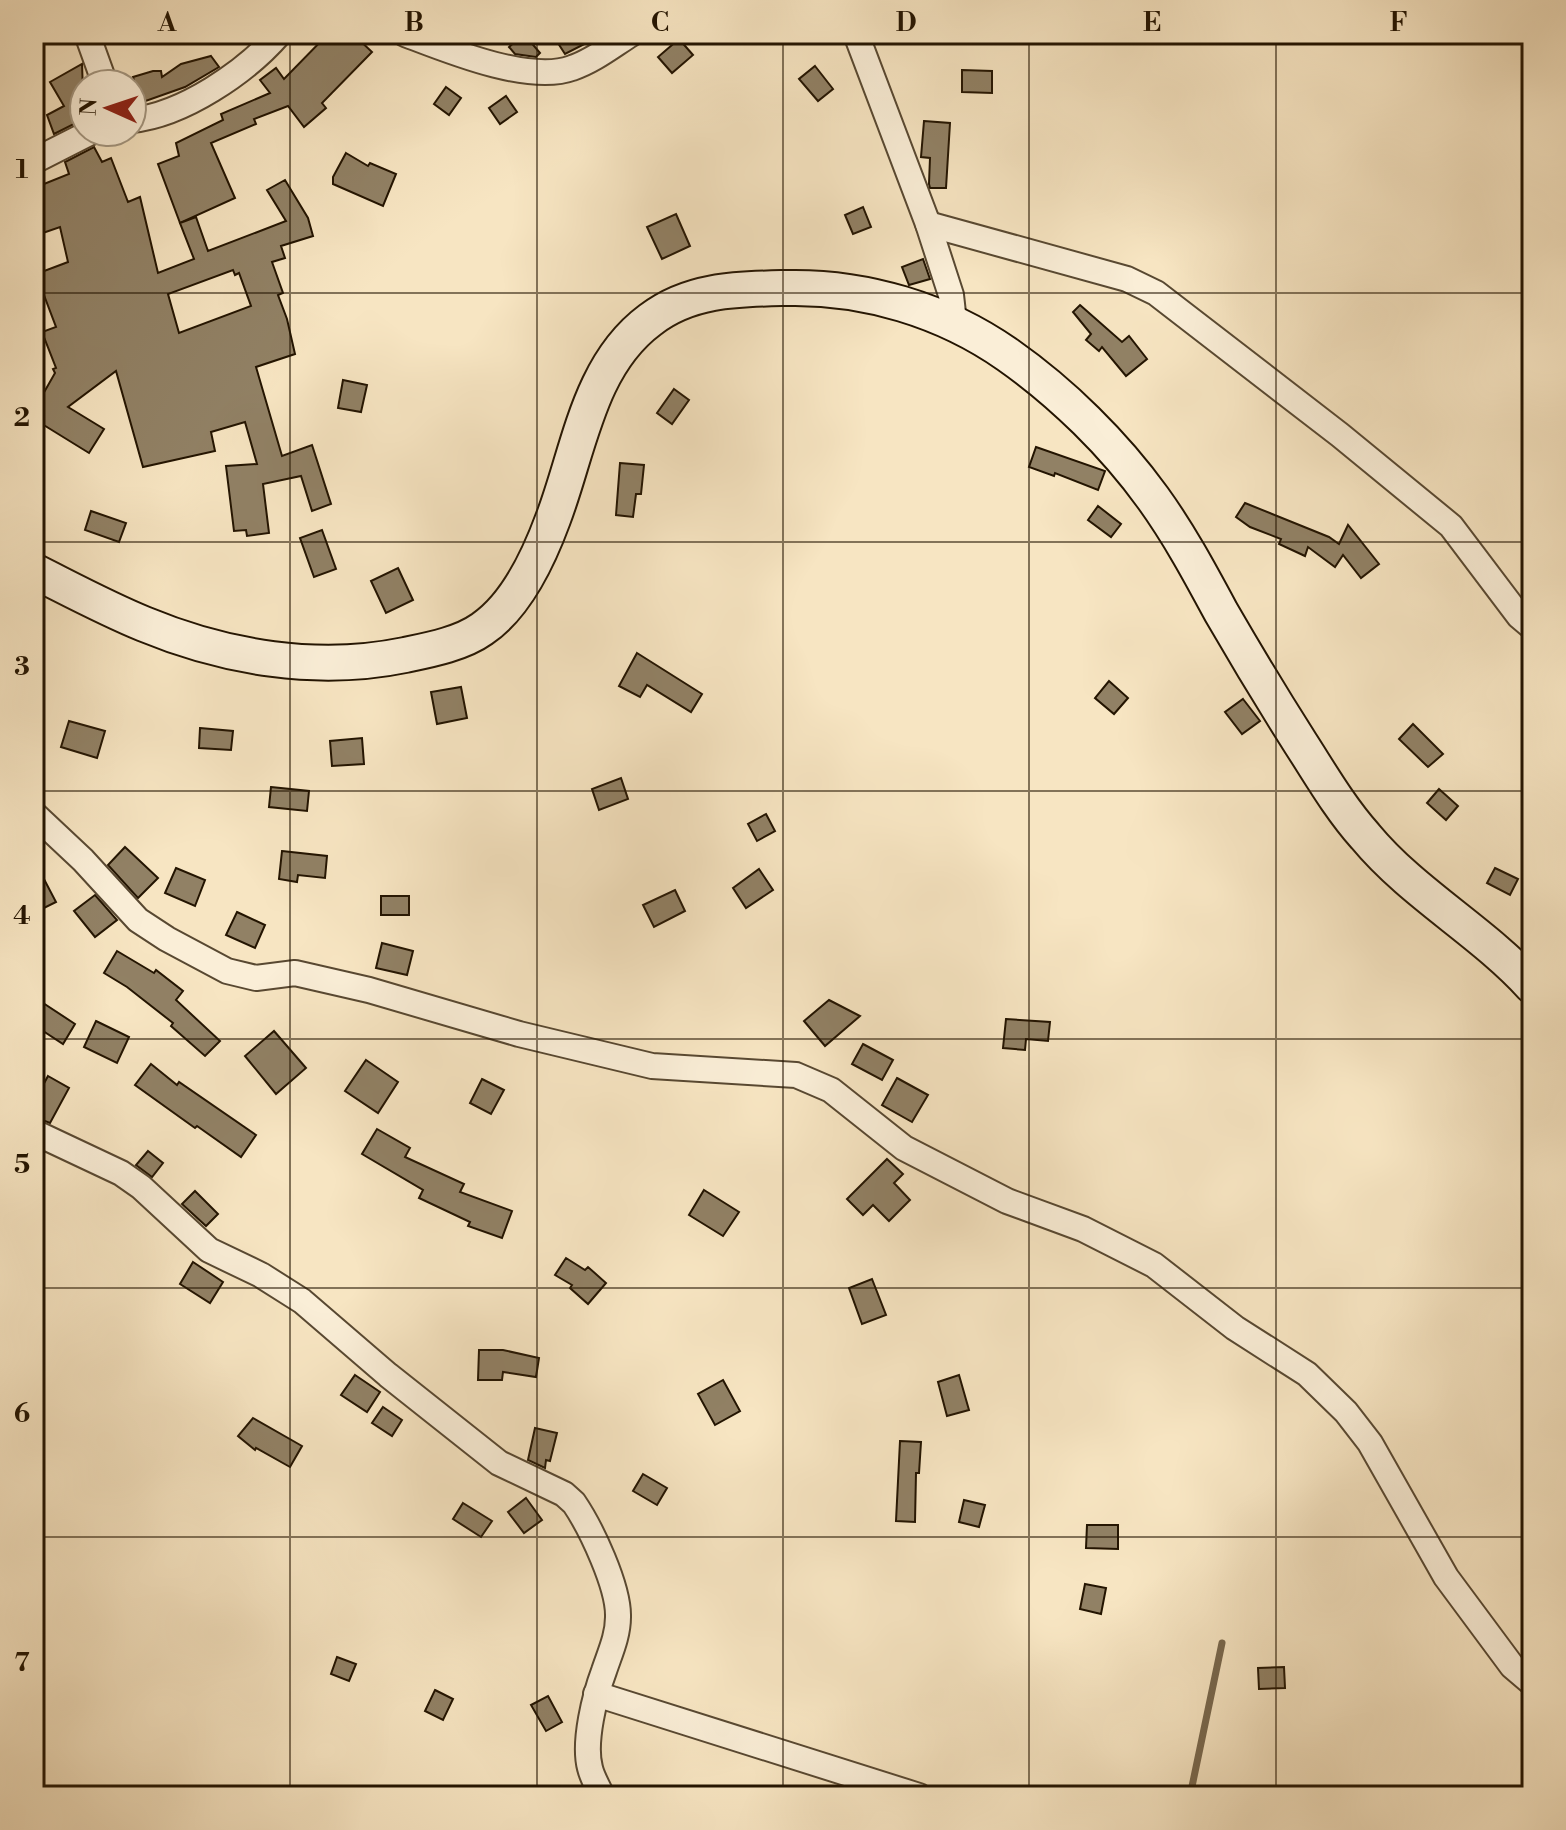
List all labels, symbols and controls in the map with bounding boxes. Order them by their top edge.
text: A [157,7,177,39]
text: B [404,7,424,39]
text: C [651,7,669,39]
text: D [896,7,916,39]
text: E [1143,7,1161,39]
text: F [1390,7,1408,39]
north arrow [68,68,148,148]
text: N [76,97,103,116]
text: 1 [16,154,29,186]
text: 2 [14,402,30,434]
text: 3 [14,651,30,683]
text: 4 [13,900,31,932]
text: 5 [14,1149,30,1181]
text: 6 [14,1398,30,1430]
text: 7 [14,1647,30,1679]

